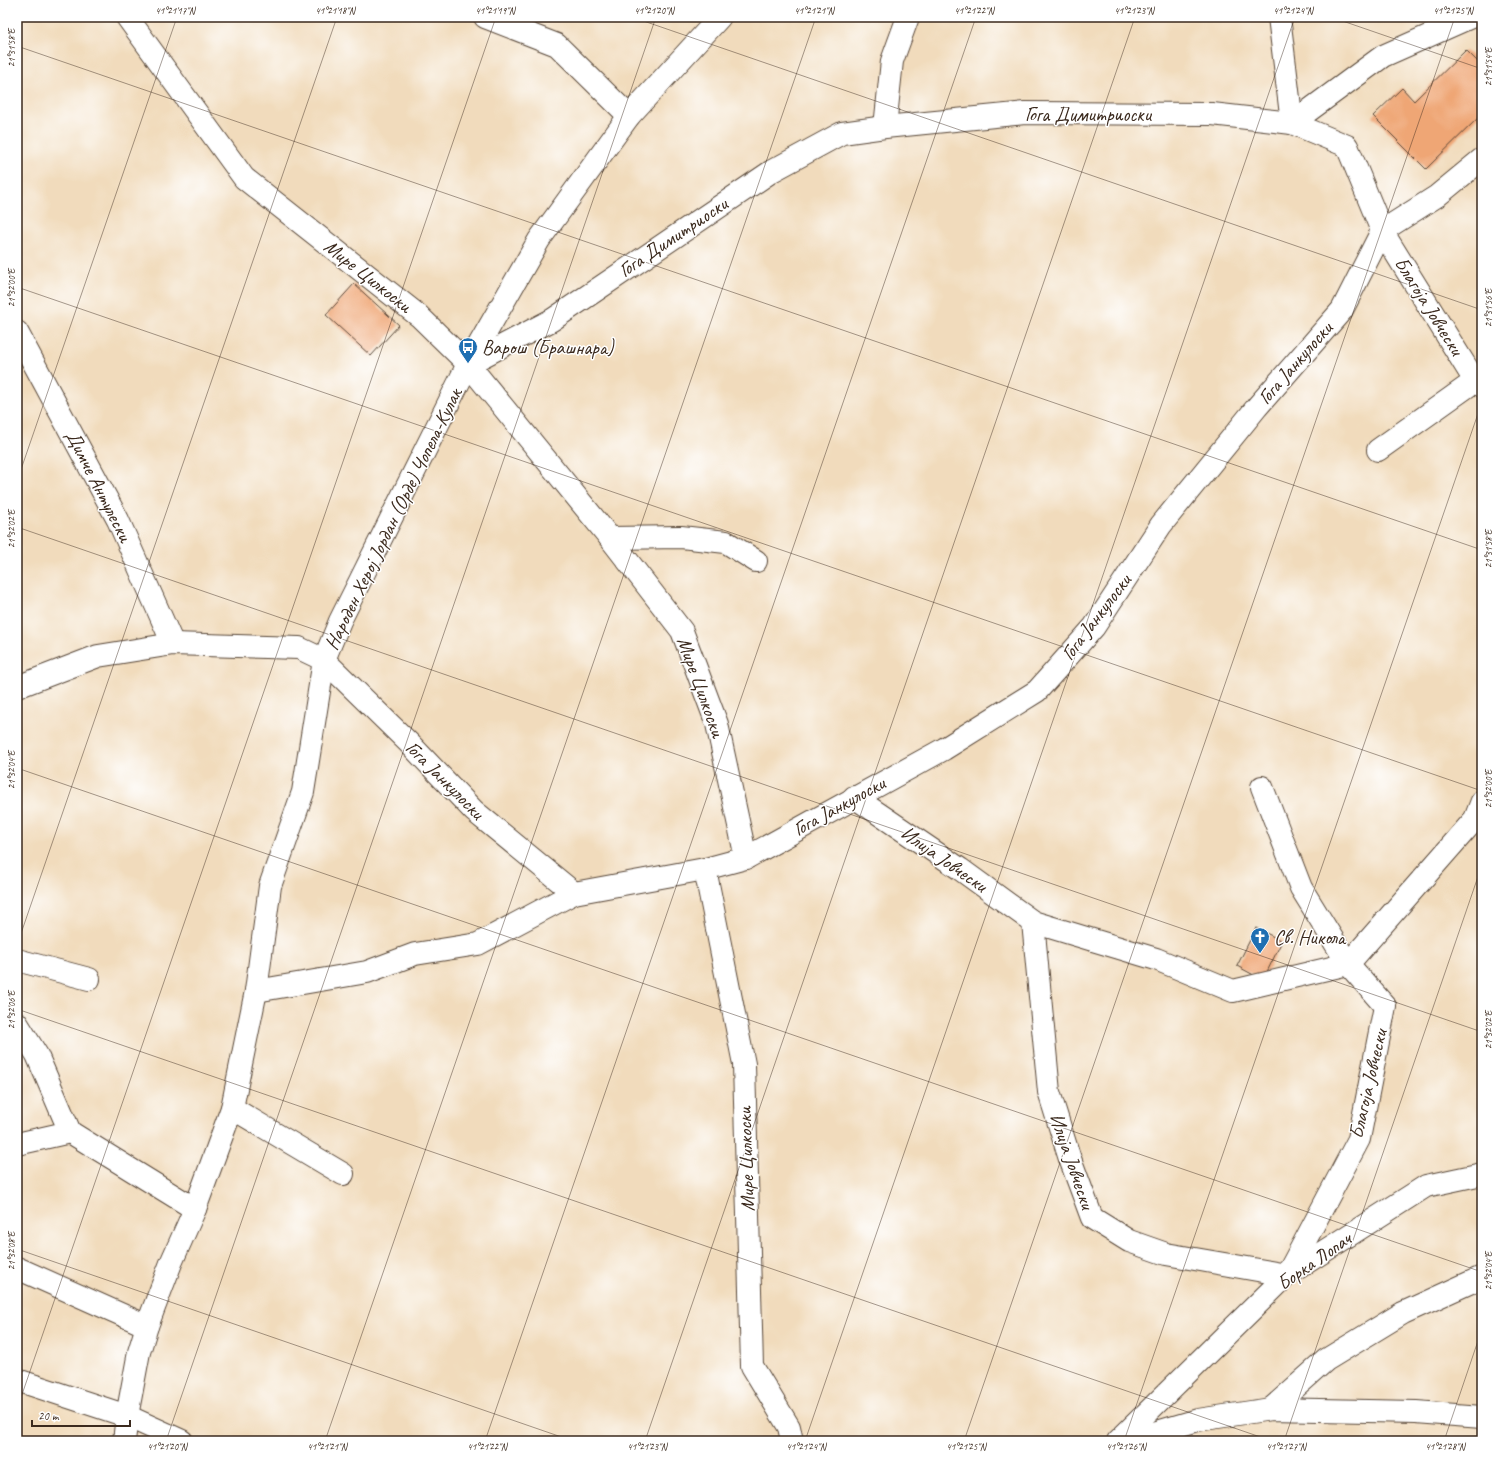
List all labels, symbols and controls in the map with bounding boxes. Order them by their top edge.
text: 41°21'17"N [155,4,197,17]
text: 41°21'18"N [315,4,357,17]
text: 41°21'19"N [475,4,517,17]
text: 41°21'20"N [634,4,676,17]
text: 41°21'21"N [794,4,836,17]
text: 41°21'22"N [954,4,996,17]
text: 41°21'23"N [1114,4,1156,17]
text: 41°21'24"N [1273,4,1315,17]
text: 41°21'25"N [1433,4,1475,17]
text: 21°31'58"E [5,27,18,67]
text: 21°31'54"E [1482,46,1495,86]
street label: Гога Димитриоски [1025,102,1153,127]
street label: Гога Димитриоски [614,190,734,283]
street label: Мире Цилкоски [319,234,418,319]
street label: Благоја Јовчески [1389,252,1470,361]
text: 21°32'00"E [5,267,18,307]
text: 21°31'56"E [1482,287,1495,327]
street label: Гога Јанкулоски [1252,315,1339,410]
place label: Варош (Брашнара) [482,335,615,360]
bus stop icon: Варош (Брашнара) [457,336,479,364]
street label: Народен Херој Јордан (Орде) Чопела-Кулак [319,383,468,654]
street label: Димче Антулески [60,426,138,547]
text: 21°32'02"E [5,508,18,548]
text: 21°31'58"E [1482,528,1495,568]
street label: Гога Јанкулоски [1055,568,1138,665]
street label: Мире Цилкоски [671,633,731,742]
street label: Гога Јанкулоски [400,735,491,826]
text: 21°32'04"E [5,749,18,789]
text: 21°32'00"E [1482,768,1495,808]
street label: Гога Јанкулоски [788,770,891,842]
street label: Илија Јовчески [896,820,993,899]
place label: Св. Никола [1274,925,1347,950]
church icon: Св. Никола [1249,926,1271,954]
text: 21°32'06"E [5,989,18,1029]
text: 21°32'02"E [1482,1009,1495,1049]
street label: Благоја Јовчески [1343,1025,1393,1141]
street label: Мире Цилкоски [732,1105,760,1212]
street label: Илија Јовчески [1044,1110,1101,1214]
street label: Борка Лопач [1272,1225,1358,1296]
text: 21°32'08"E [5,1230,18,1270]
text: 21°32'04"E [1482,1250,1495,1290]
scale bar [32,1402,130,1428]
text: 20 m [38,1408,60,1424]
text: 41°21'20"N [147,1440,189,1453]
text: 41°21'21"N [307,1440,349,1453]
text: 41°21'22"N [467,1440,509,1453]
text: 41°21'23"N [627,1440,669,1453]
text: 41°21'24"N [786,1440,828,1453]
text: 41°21'25"N [946,1440,988,1453]
text: 41°21'26"N [1106,1440,1148,1453]
text: 41°21'27"N [1266,1440,1308,1453]
text: 41°21'28"N [1425,1440,1467,1453]

